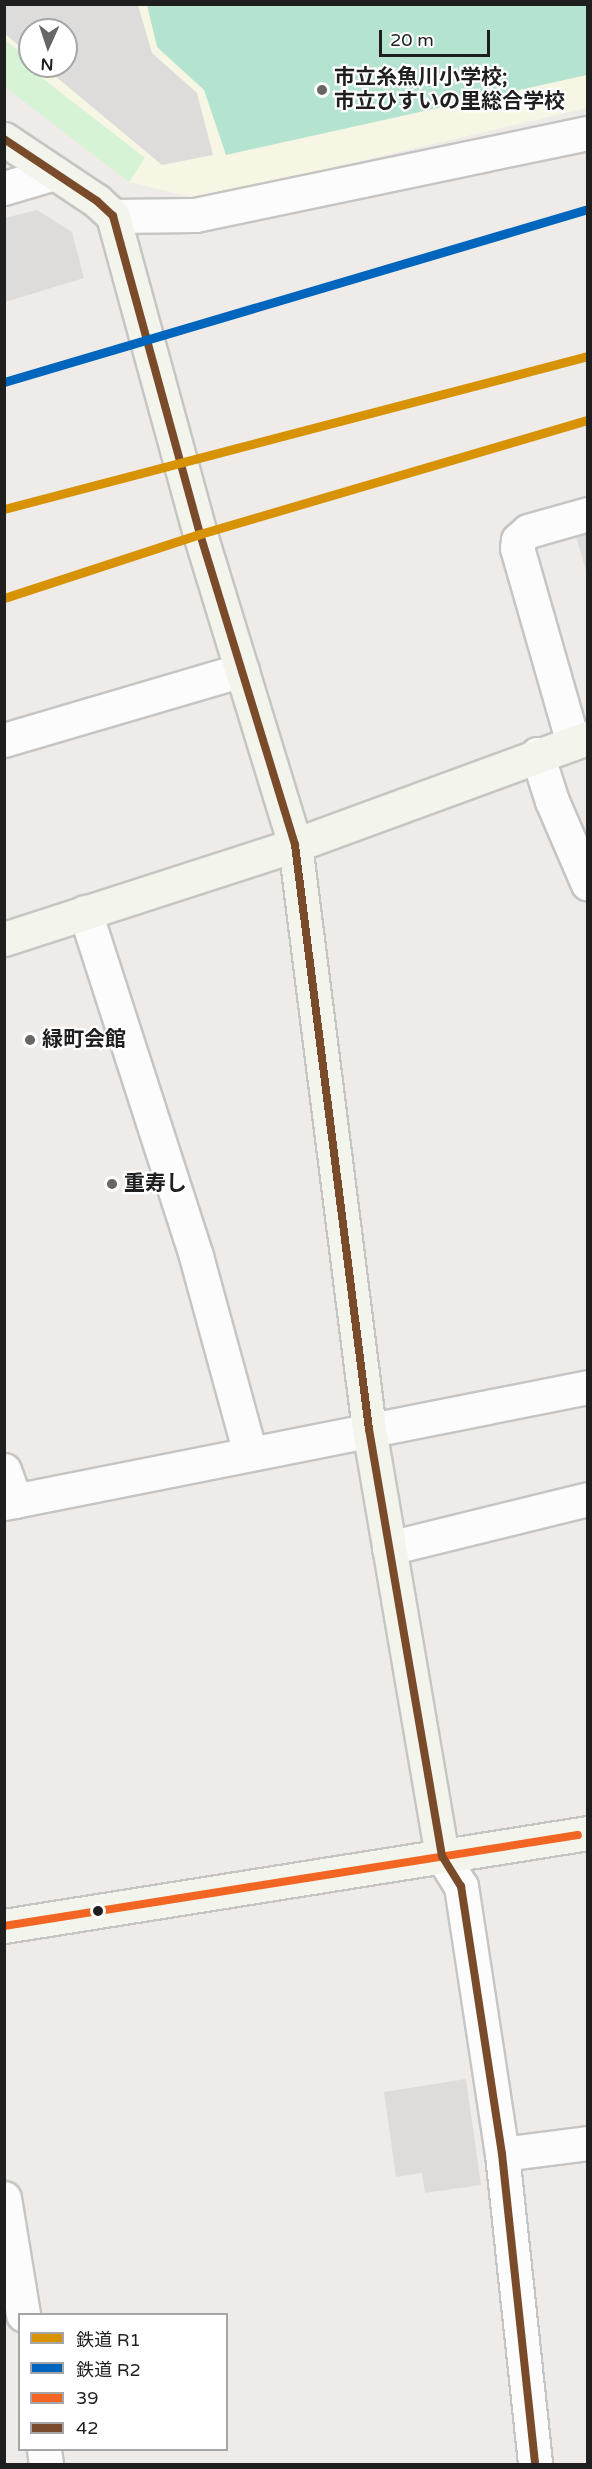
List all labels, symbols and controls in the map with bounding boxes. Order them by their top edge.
north arrow [18,18,78,78]
scale bar [382,18,493,56]
text: 20 m [390,29,434,51]
text: N [40,54,54,74]
place label: 市立糸魚川小学校; 市立ひすいの里総合学校 [334,65,565,115]
marker: 市立糸魚川小学校; 市立ひすいの里総合学校 [315,83,329,97]
place label: 緑町会館 [42,1027,126,1053]
marker: 緑町会館 [23,1033,37,1047]
place label: 重寿し [124,1171,187,1197]
marker: 重寿し [105,1177,119,1191]
unlabelled marker [92,1905,104,1917]
legend [18,2313,228,2451]
text: 鉄道 R1 [76,2329,141,2351]
text: 鉄道 R2 [76,2359,141,2381]
text: 39 [76,2387,99,2409]
text: 42 [76,2417,99,2439]

